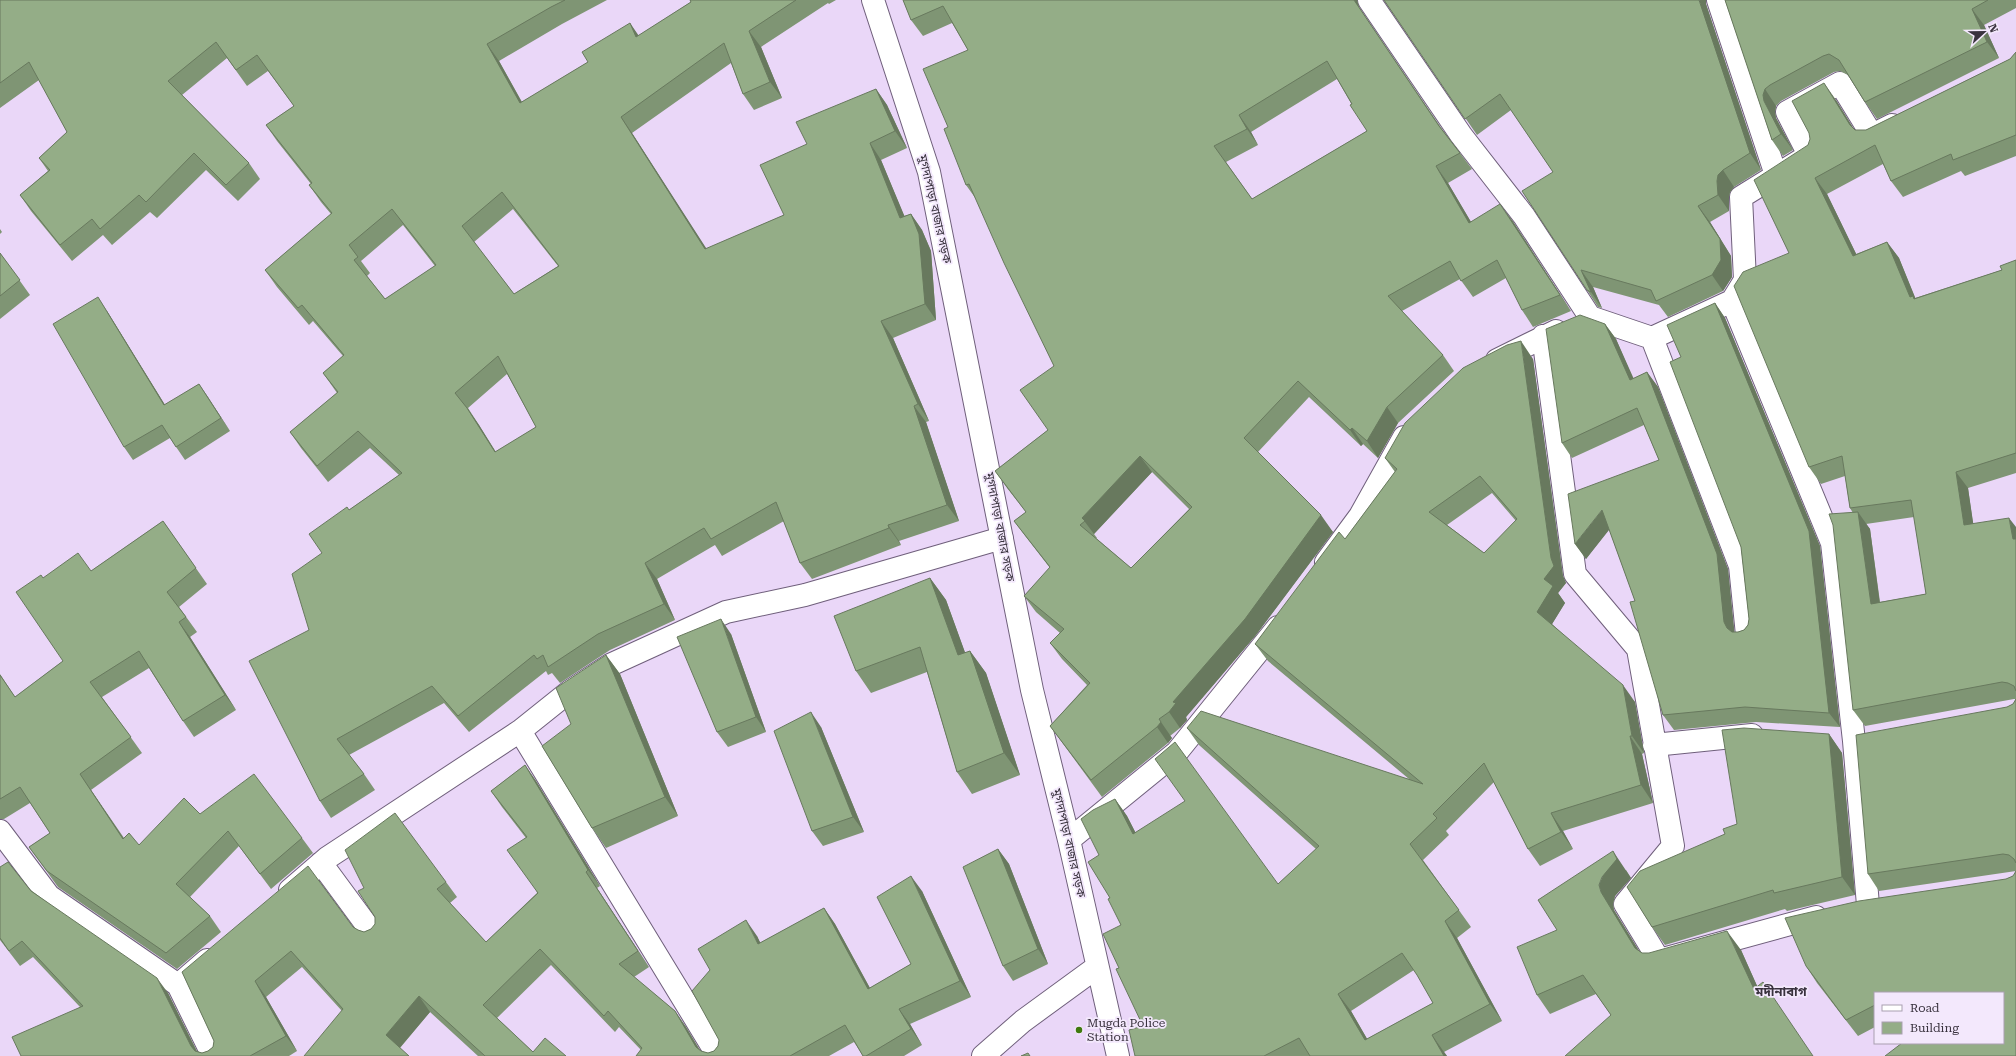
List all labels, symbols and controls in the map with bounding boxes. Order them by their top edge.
north arrow [1964,12,2004,52]
text: N [1985,22,2001,35]
street label: মুগদাপাড়া বাজার সড়ক [914,152,954,265]
street label: মুগদাপাড়া বাজার সড়ক [981,470,1018,583]
street label: মুগদাপাড়া বাজার সড়ক [1048,786,1088,899]
district label: মদীনাবাগ [1754,984,1808,999]
legend [1874,992,2004,1044]
text: Road [1910,1001,1940,1015]
place label: Mugda Police Station [1087,1016,1166,1044]
text: Building [1910,1021,1959,1035]
marker: Mugda Police Station [1074,1025,1084,1035]

